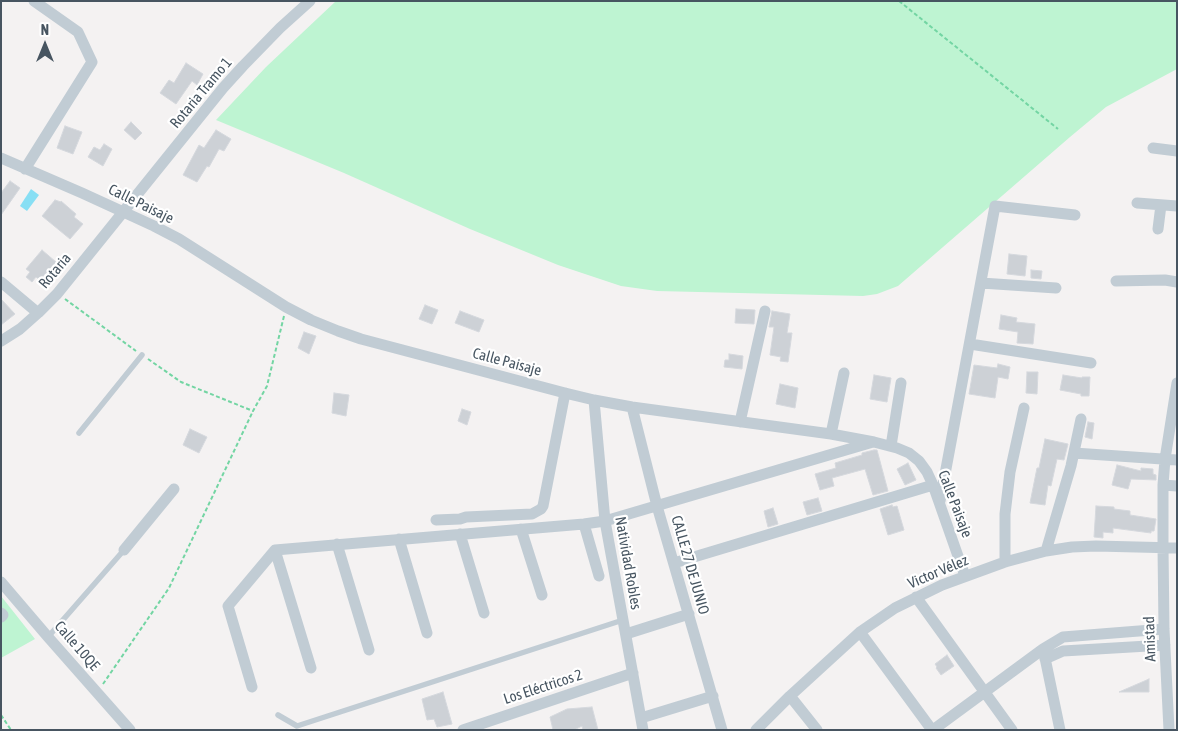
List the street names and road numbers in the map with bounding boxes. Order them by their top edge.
street label: Rotaria Tramo 1 [166,54,236,132]
street label: Calle Paisaje [105,180,177,228]
street label: Rotaria [35,250,75,292]
street label: Calle Paisaje [471,344,543,380]
street label: Calle Paisaje [934,468,976,540]
street label: CALLE 27 DE JUNIO [667,513,713,617]
street label: Natividad Robles [611,515,645,611]
street label: Victor Vélez [905,551,971,593]
street label: Amistad [1140,616,1160,662]
street label: Calle 10QE [51,618,103,674]
street label: Los Eléctricos 2 [501,666,585,708]

